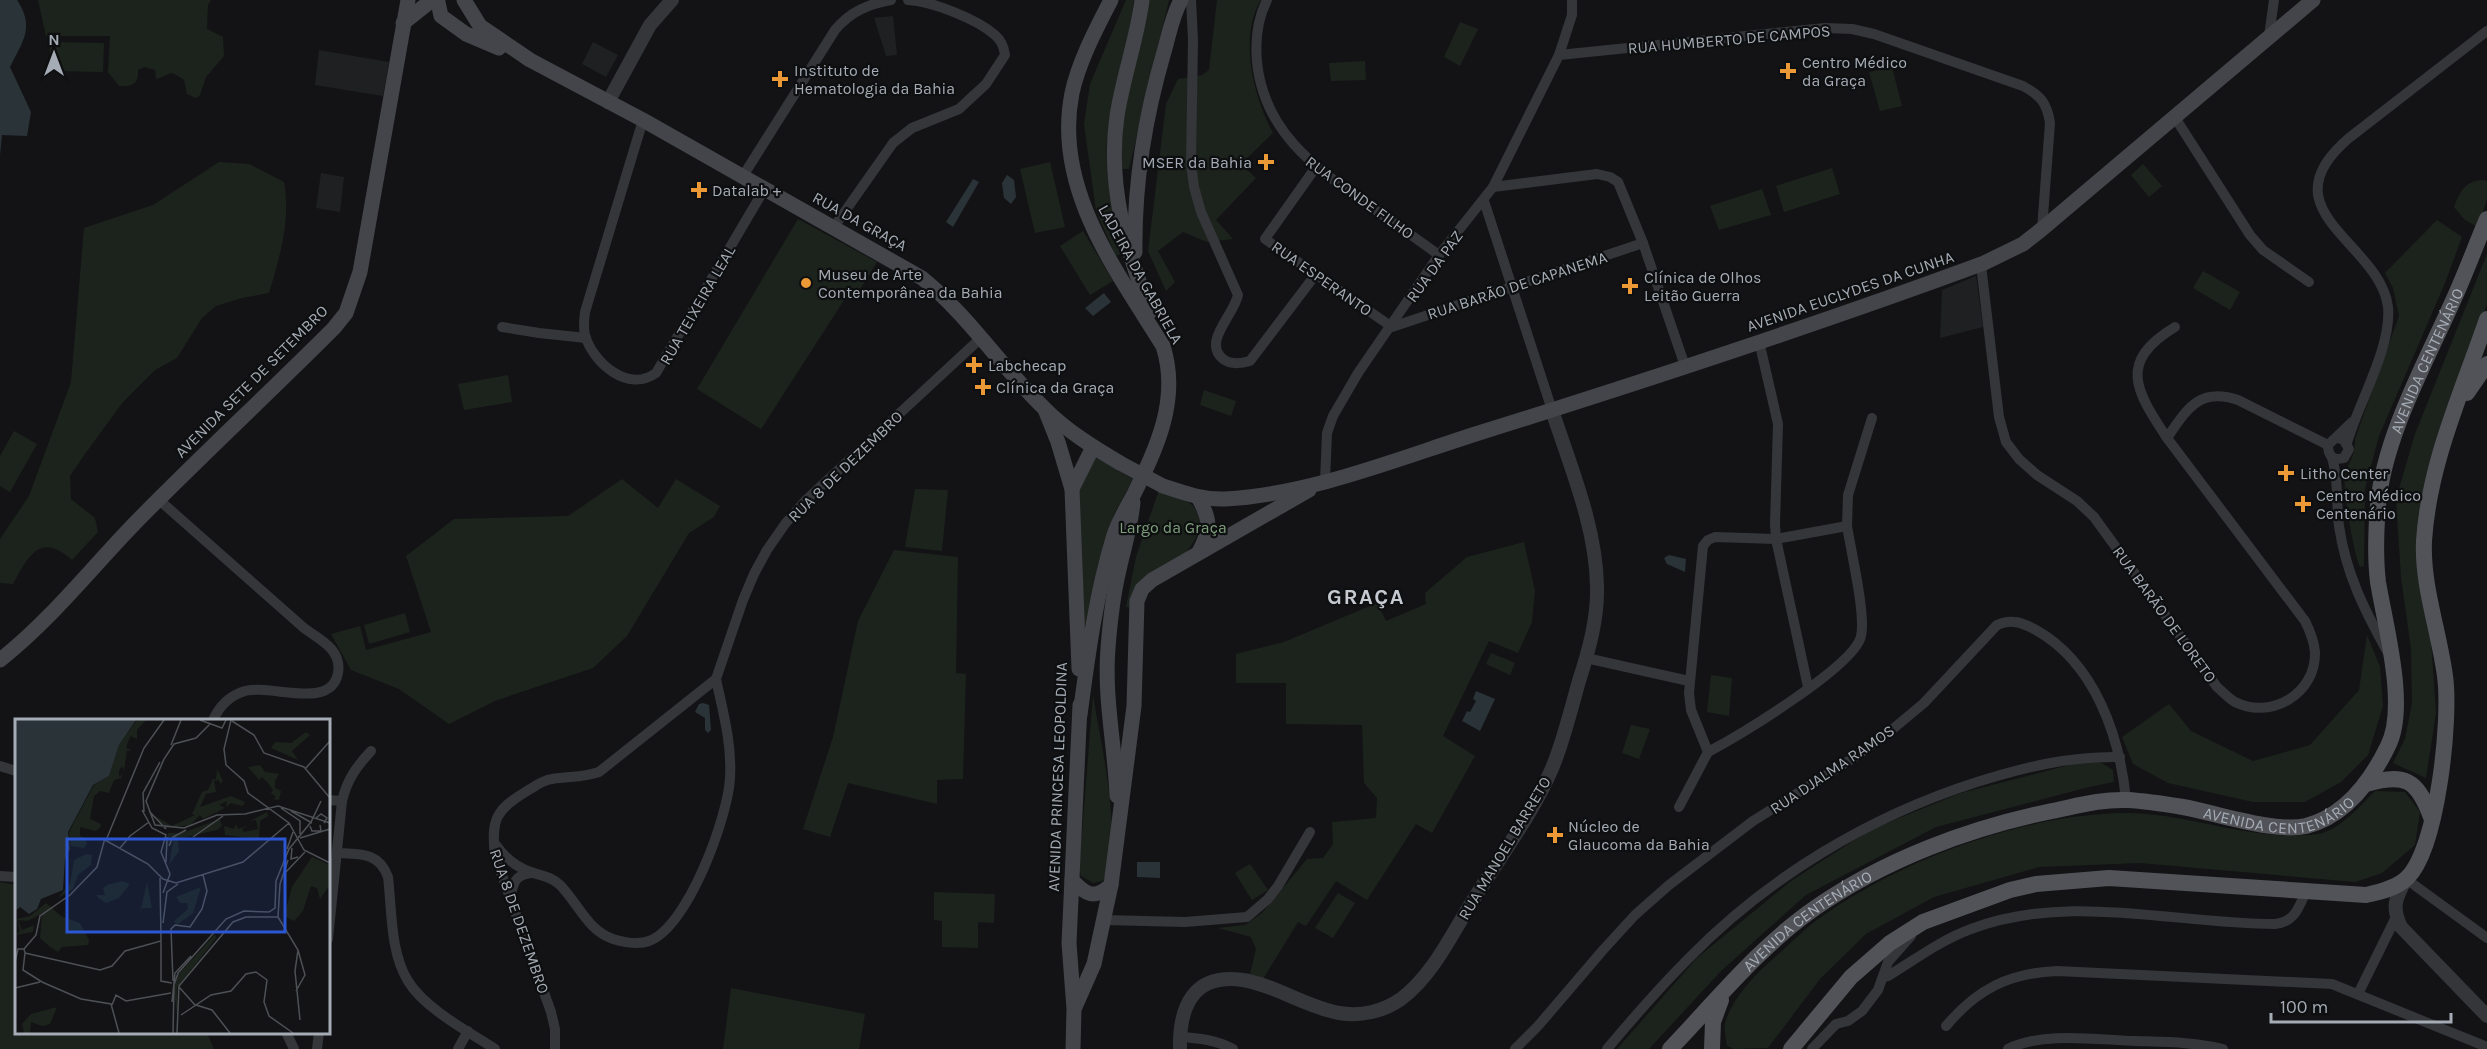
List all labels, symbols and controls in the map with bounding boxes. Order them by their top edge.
street label: RUA HUMBERTO DE CAMPOS [1627,21,1831,58]
north arrow [24,24,84,84]
text: N [48,30,60,49]
place label: Centro Médico da Graça [1802,53,1907,90]
place label: Instituto de Hematologia da Bahia [794,61,955,98]
marker: Centro Médico da Graça [1779,62,1797,80]
marker: Instituto de Hematologia da Bahia [771,70,789,88]
street label: RUA CONDE FILHO [1302,152,1417,243]
place label: MSER da Bahia [1142,153,1252,172]
marker: MSER da Bahia [1257,153,1275,171]
marker: Datalab + [690,181,708,199]
place label: Datalab + [712,181,782,200]
street label: RUA DA GRAÇA [809,188,910,255]
street label: LADEIRA DA GABRIELA [1094,201,1187,347]
street label: RUA DA PAZ [1402,227,1467,306]
street label: RUA ESPERANTO [1268,237,1376,320]
street label: RUA TEIXEIRA LEAL [656,242,740,368]
street label: RUA BARÃO DE CAPANEMA [1425,247,1609,324]
street label: AVENIDA EUCLYDES DA CUNHA [1744,247,1956,336]
place label: Museu de Arte Contemporânea da Bahia [818,265,1003,302]
place label: Clínica de Olhos Leitão Guerra [1644,268,1761,305]
marker: Museu de Arte Contemporânea da Bahia [799,276,813,290]
marker: Clínica de Olhos Leitão Guerra [1621,277,1639,295]
street label: AVENIDA CENTENÁRIO [2386,285,2468,436]
street label: AVENIDA SETE DE SETEMBRO [171,301,332,462]
marker: Labchecap [965,356,983,374]
place label: Labchecap [988,356,1066,375]
marker: Clínica da Graça [974,378,992,396]
place label: Clínica da Graça [996,378,1114,397]
street label: RUA 8 DE DEZEMBRO [784,407,907,526]
marker: Litho Center [2277,464,2295,482]
place label: Litho Center [2300,464,2388,483]
place label: Centro Médico Centenário [2316,486,2421,523]
marker: Centro Médico Centenário [2294,495,2312,513]
park label: Largo da Graça [1119,518,1227,537]
street label: RUA BARÃO DE LORETO [2109,542,2220,686]
district label: GRAÇA [1327,584,1405,610]
street label: AVENIDA PRINCESA LEOPOLDINA [1044,662,1071,892]
inset map [15,719,330,1034]
street label: RUA DJALMA RAMOS [1766,721,1898,818]
street label: RUA MANOEL BARRETO [1454,773,1555,923]
street label: AVENIDA CENTENÁRIO [2201,793,2358,838]
place label: Núcleo de Glaucoma da Bahia [1568,817,1710,854]
marker: Núcleo de Glaucoma da Bahia [1546,826,1564,844]
street label: RUA 8 DE DEZEMBRO [486,846,553,996]
street label: AVENIDA CENTENÁRIO [1739,866,1875,975]
scale bar [2271,986,2451,1024]
text: 100 m [2280,996,2328,1018]

